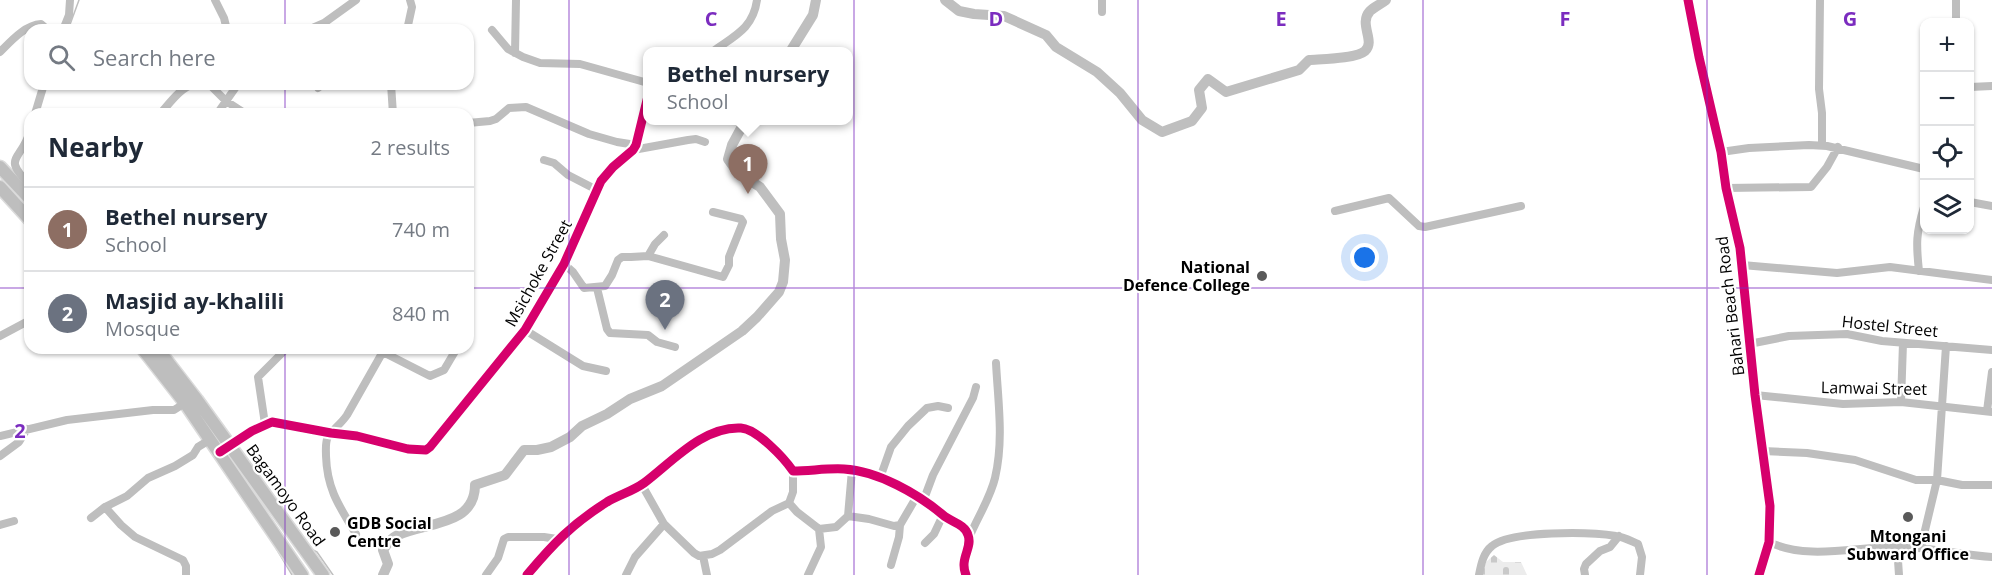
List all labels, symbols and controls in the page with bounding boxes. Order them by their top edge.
text: C [705,5,718,32]
text: D [989,5,1003,32]
text: E [1275,5,1287,32]
text: F [1560,5,1570,32]
text: G [1843,5,1857,32]
map controls [1920,18,1974,234]
button: + [1920,18,1974,72]
search box [24,24,474,90]
icon: search [45,41,78,74]
text: Search here [93,42,216,72]
popup [643,47,853,125]
text: Bethel nursery [667,58,829,88]
button: − [1920,72,1974,126]
text: School [667,88,729,115]
button: locate [1920,126,1974,180]
text: Nearby [48,129,143,165]
text: 2 results [370,134,450,161]
pin: 1 [728,144,768,194]
button: layers [1920,180,1974,234]
text: Bethel nursery [105,201,268,231]
street label: Msichoke Street [499,215,577,331]
text: 1 [62,216,73,243]
text: 740 m [392,216,450,243]
text: School [105,231,167,258]
street label: Bahari Beach Road [1711,235,1749,377]
your location [1350,243,1379,272]
place label: National Defence College [1123,256,1250,296]
marker: National Defence College [1255,269,1269,283]
pin: 2 [646,280,684,330]
text: Masjid ay-khalili [105,285,284,315]
text: 2 [62,300,73,327]
text: 840 m [392,300,450,327]
street label: Hostel Street [1841,310,1939,342]
text: Mosque [105,315,180,342]
street label: Lamwai Street [1821,376,1928,400]
text: 2 [14,417,26,444]
street label: Bagamoyo Road [241,440,331,550]
marker: Mtongani Subward Office [1901,510,1915,524]
place label: GDB Social Centre [347,512,432,552]
marker: GDB Social Centre [328,525,342,539]
place label: Mtongani Subward Office [1847,525,1969,565]

